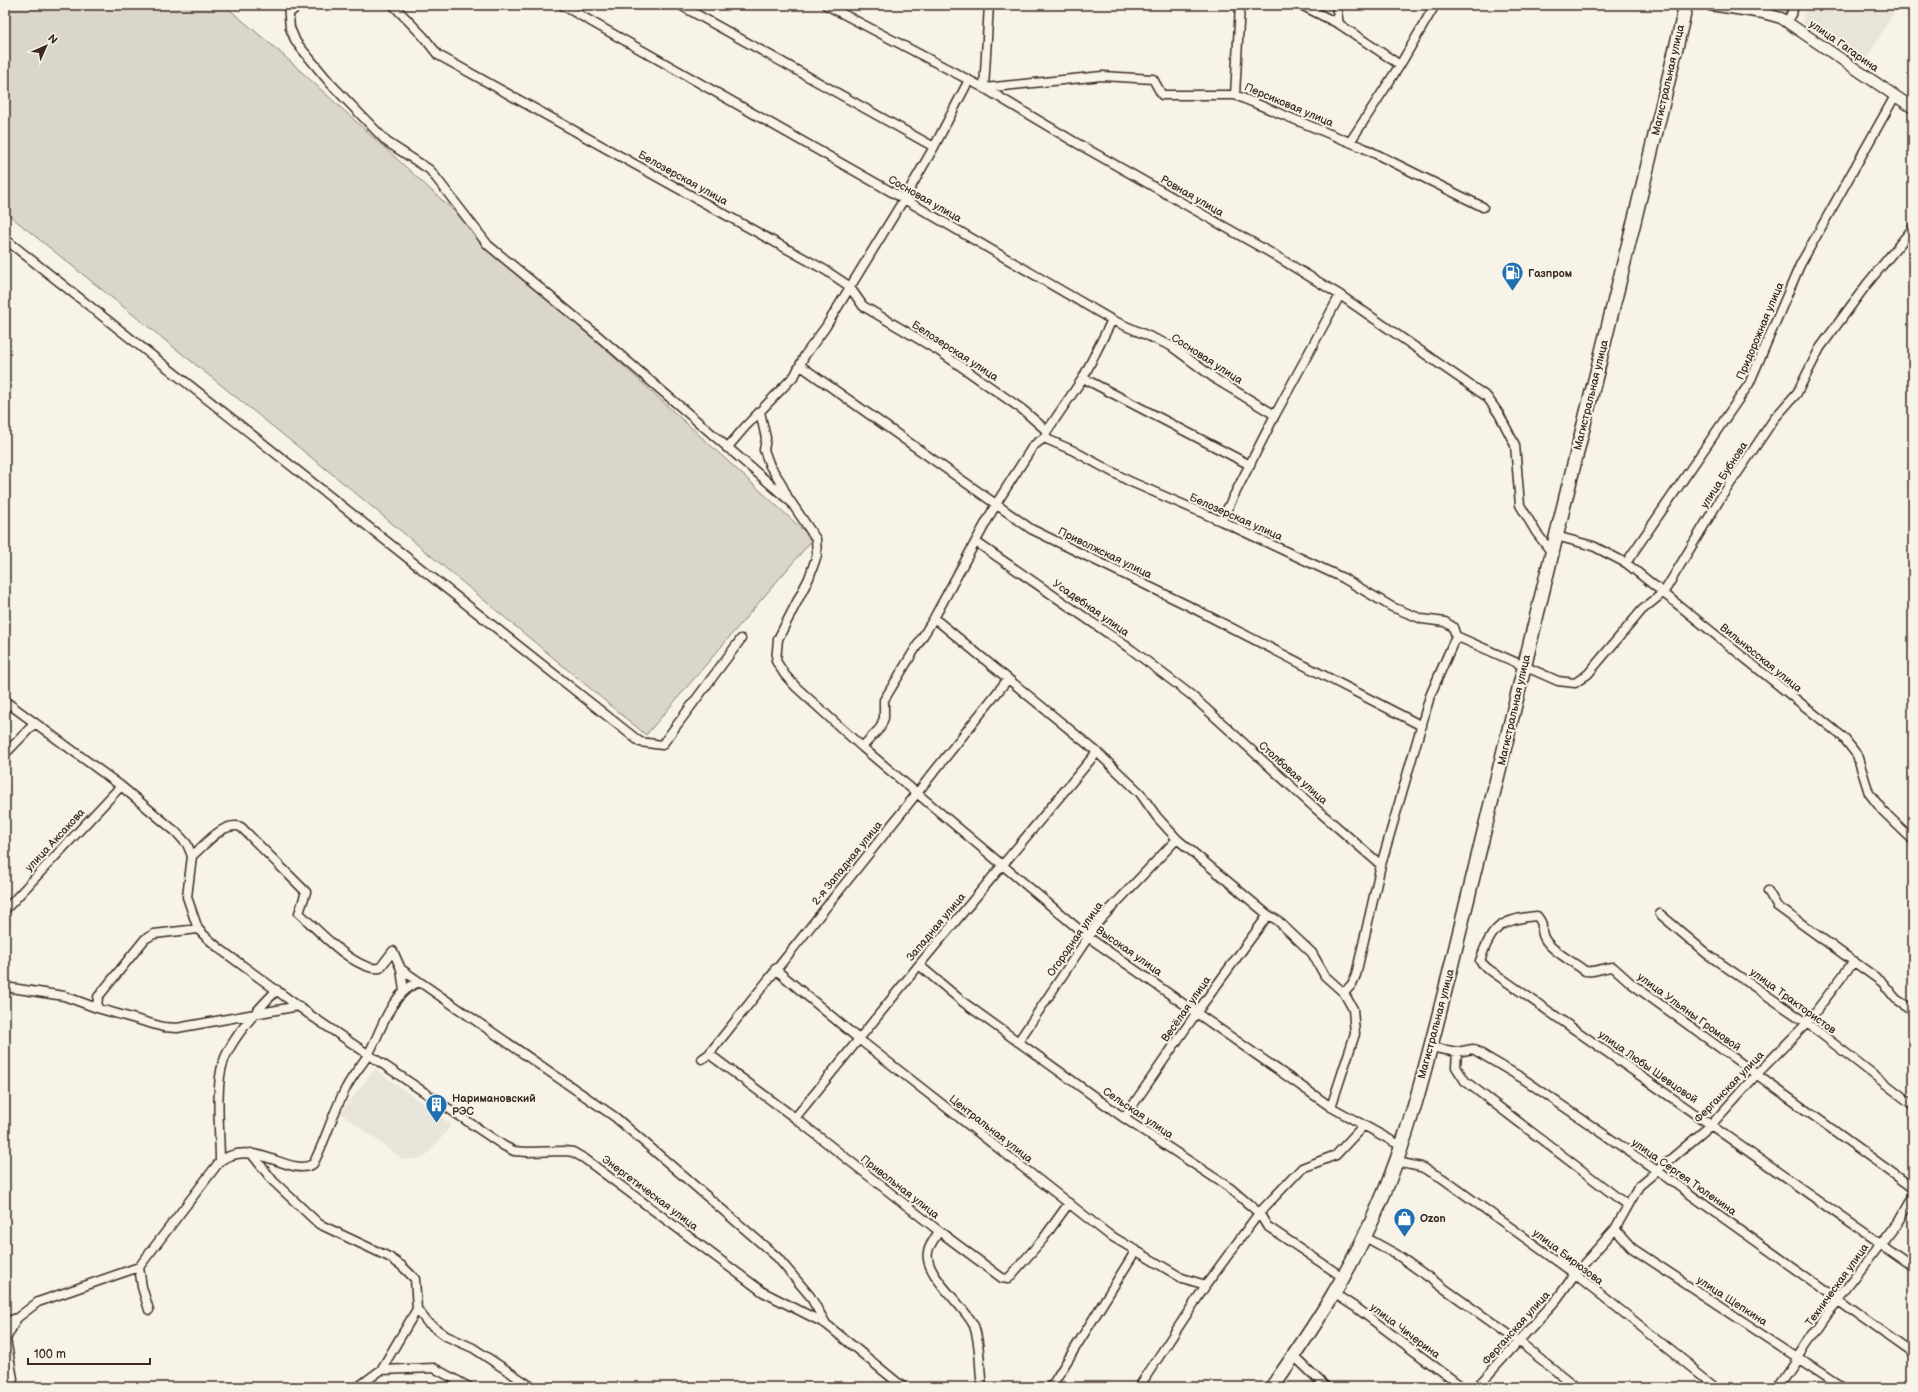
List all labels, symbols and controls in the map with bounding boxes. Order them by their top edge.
street label: улица Гагарина [1807,17,1882,75]
street label: Магистральная улица [1649,23,1687,137]
north arrow [26,26,66,66]
text: N [45,32,60,47]
street label: Персиковая улица [1243,80,1336,130]
street label: Белозерская улица [636,148,730,208]
street label: Сосновая улица [886,173,964,225]
street label: Ровная улица [1158,173,1226,220]
fuel station icon: Газпром [1499,260,1525,293]
place label: Газпром [1528,267,1572,280]
street label: Придорожная улица [1734,280,1787,382]
street label: Белозерская улица [909,318,1001,384]
street label: Сосновая улица [1169,331,1245,387]
street label: Магистральная улица [1571,338,1611,452]
street label: улица Бубнова [1698,439,1751,511]
street label: Белозерская улица [1188,491,1285,544]
street label: Приволжская улица [1056,525,1154,582]
street label: Усадебная улица [1050,577,1132,639]
street label: Вильнюсская улица [1717,621,1805,695]
street label: Магистральная улица [1495,653,1533,767]
street label: Столбовая улица [1256,739,1330,808]
street label: улица Аксакова [23,805,88,874]
street label: 2-я Западная улица [809,818,885,908]
street label: Западная улица [904,890,969,964]
street label: Огородная улица [1044,899,1106,979]
street label: Высокая улица [1093,923,1165,979]
street label: улица Трактористов [1747,965,1839,1037]
street label: Магистральная улица [1415,967,1457,1080]
street label: улица Ульяны Громовой [1635,970,1743,1054]
street label: Весёлая улица [1159,973,1214,1044]
street label: улица Любы Шевцовой [1596,1028,1700,1106]
street label: Ферганская улица [1691,1048,1767,1126]
street label: Сельская улица [1100,1085,1176,1142]
building icon: Наримановский РЭС [423,1091,449,1124]
place label: Наримановский РЭС [452,1092,536,1118]
street label: Центральная улица [947,1092,1036,1166]
street label: улица Сергея Тюленина [1629,1136,1739,1218]
street label: Привольная улица [858,1152,942,1222]
street label: Энергетическая улица [600,1153,701,1234]
shop icon: Ozon [1392,1205,1418,1238]
place label: Ozon [1420,1212,1446,1225]
street label: улица Бирюзова [1530,1226,1606,1288]
street label: Техническая улица [1803,1241,1872,1329]
street label: улица Щепкина [1694,1273,1770,1329]
street label: Ферганская улица [1479,1288,1553,1368]
street label: улица Чичерина [1368,1301,1443,1362]
scale bar [28,1340,150,1366]
text: 100 m [34,1347,66,1362]

